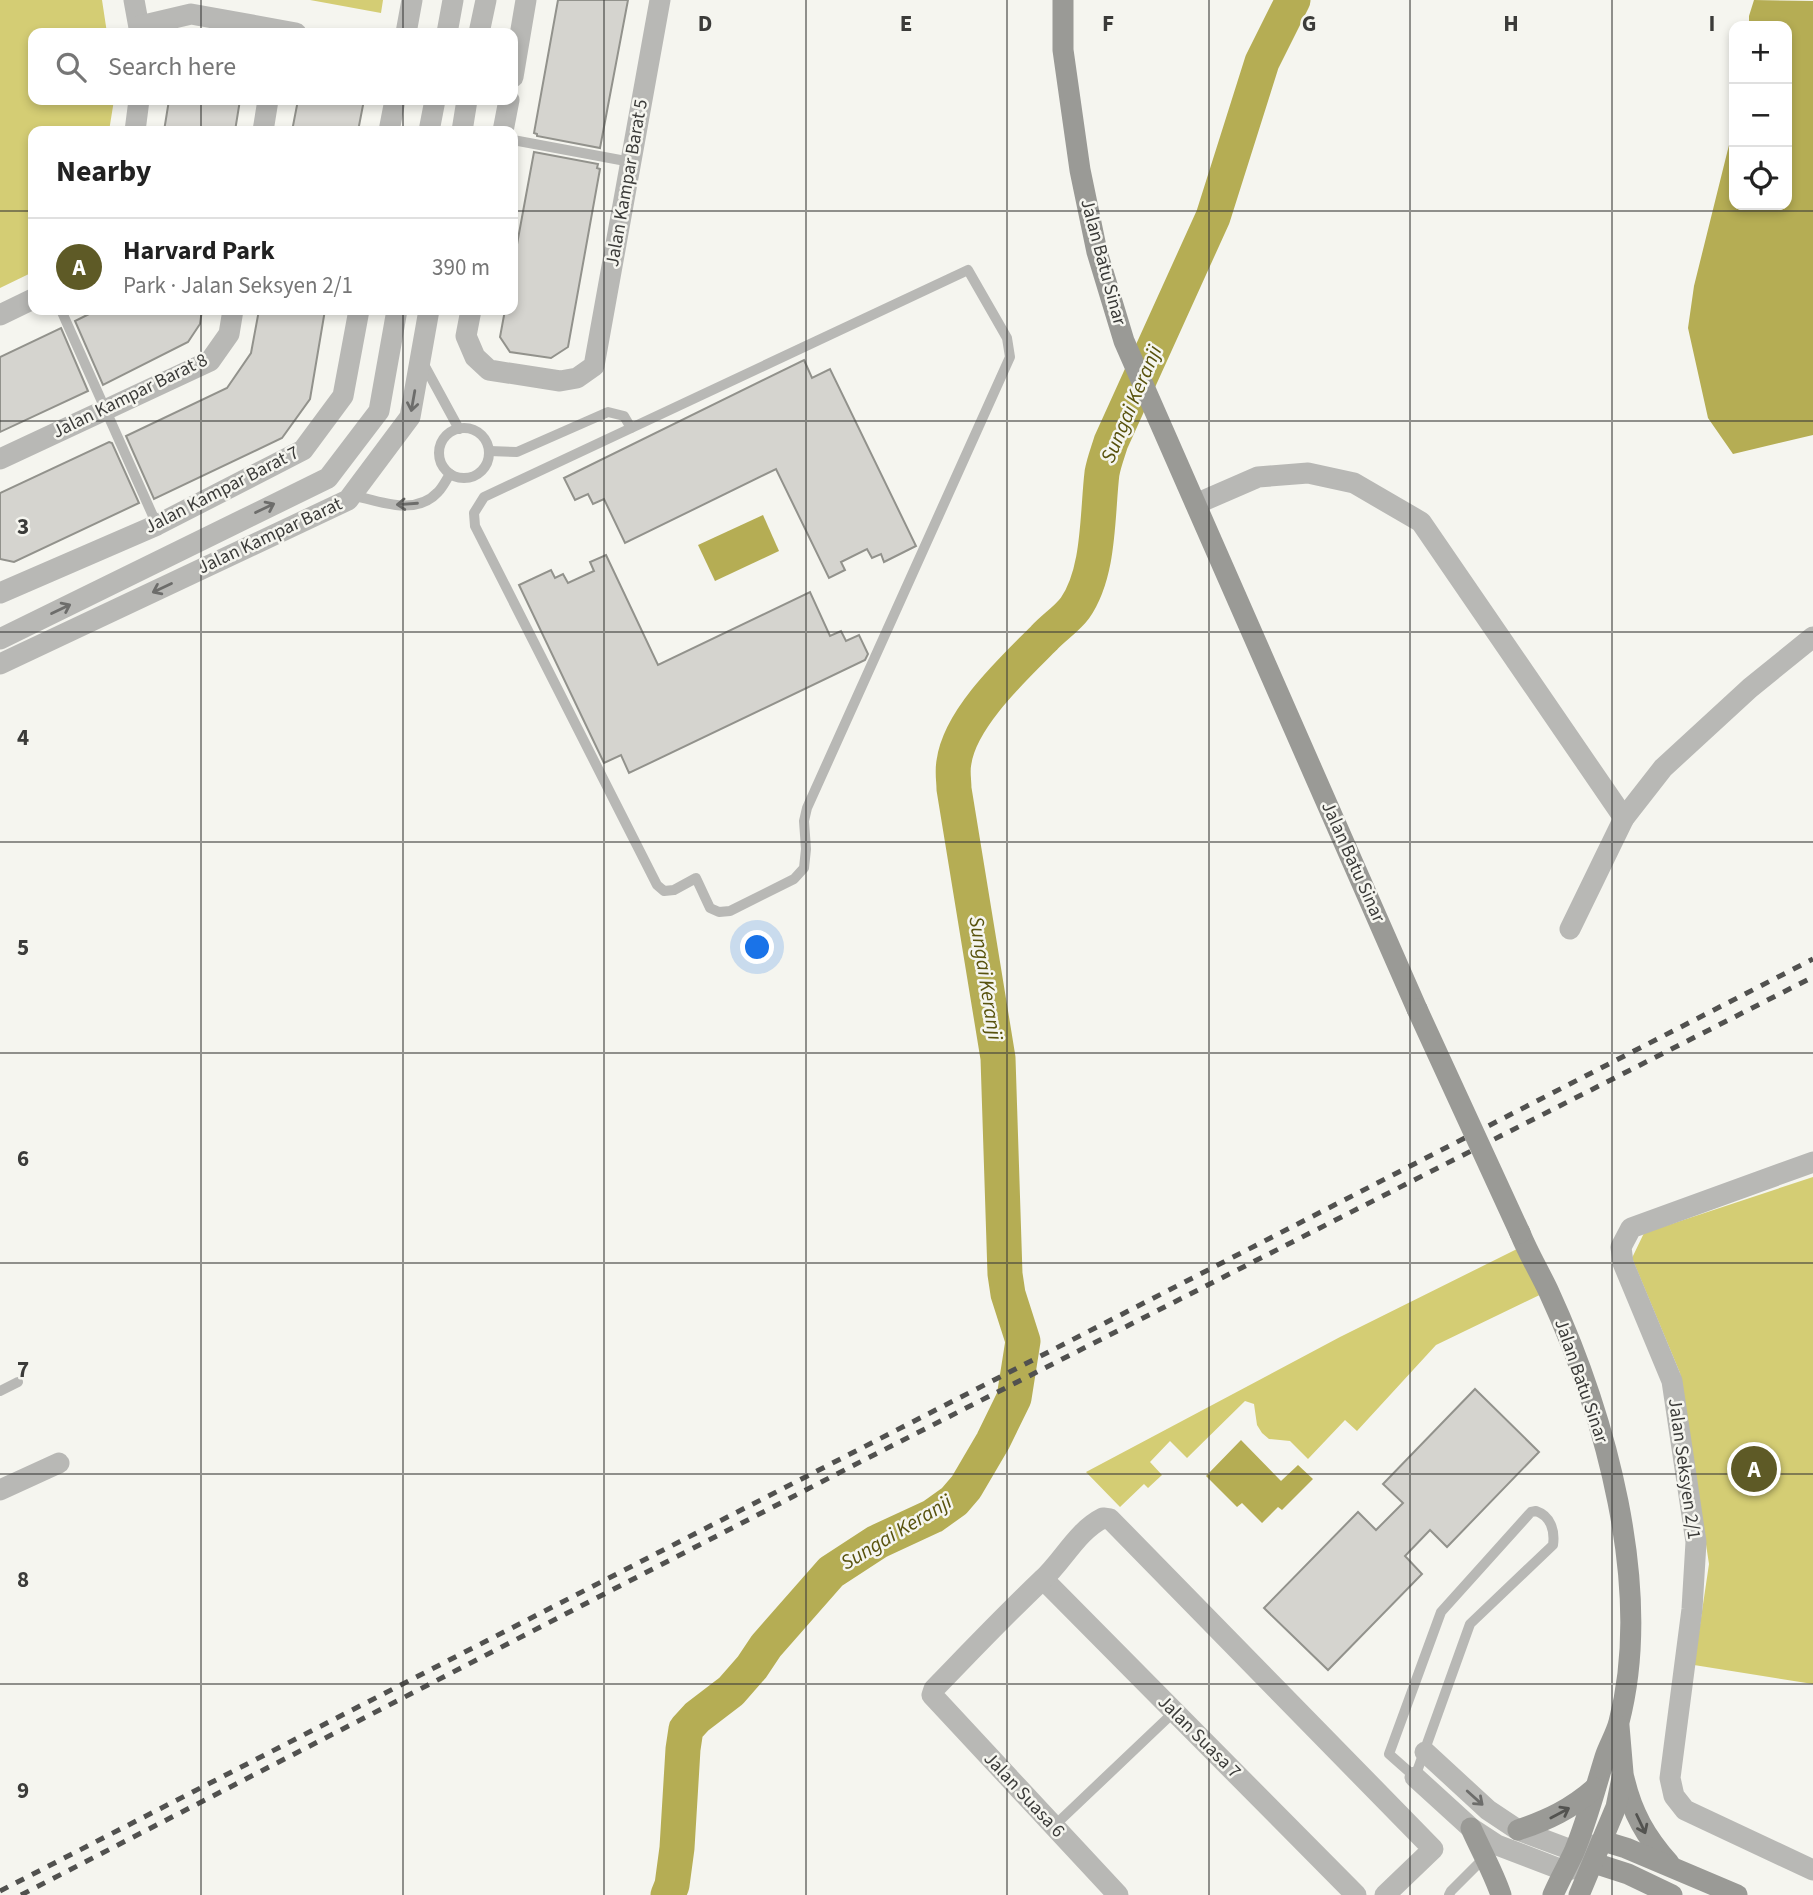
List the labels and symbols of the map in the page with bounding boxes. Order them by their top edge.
text: D [698,7,712,40]
text: E [900,7,912,40]
text: F [1102,7,1114,40]
text: G [1302,7,1316,40]
text: H [1503,7,1519,40]
text: I [1709,7,1715,40]
street label: Jalan Kampar Barat 5 [599,97,655,269]
street label: Jalan Batu Sinar [1073,196,1133,329]
water label: Sungai Keranji [1093,340,1170,467]
street label: Jalan Kampar Barat 8 [48,347,212,445]
one-way arrow [405,389,419,412]
street label: Jalan Kampar Barat 7 [141,441,303,539]
street label: Jalan Kampar Barat [194,493,346,579]
one-way arrow [396,498,419,511]
one-way arrow [254,501,275,515]
text: 3 [17,510,29,543]
one-way arrow [152,581,173,595]
one-way arrow [50,602,71,615]
text: 4 [17,721,29,754]
street label: Jalan Batu Sinar [1314,797,1392,927]
water label: Sungai Keranji [961,914,1011,1043]
your location [740,930,774,964]
text: 5 [17,931,29,964]
text: 6 [17,1142,29,1175]
street label: Jalan Batu Sinar [1547,1315,1615,1447]
text: 7 [17,1353,29,1386]
street label: Jalan Seksyen 2/1 [1661,1397,1707,1541]
pin: A [1731,1443,1777,1495]
water label: Sungai Keranji [835,1486,958,1577]
text: 8 [17,1563,29,1596]
street label: Jalan Suasa 7 [1151,1689,1247,1785]
street label: Jalan Suasa 6 [977,1746,1071,1844]
text: 9 [17,1774,29,1807]
one-way arrow [1466,1790,1484,1806]
one-way arrow [1550,1806,1570,1820]
one-way arrow [1635,1813,1648,1834]

